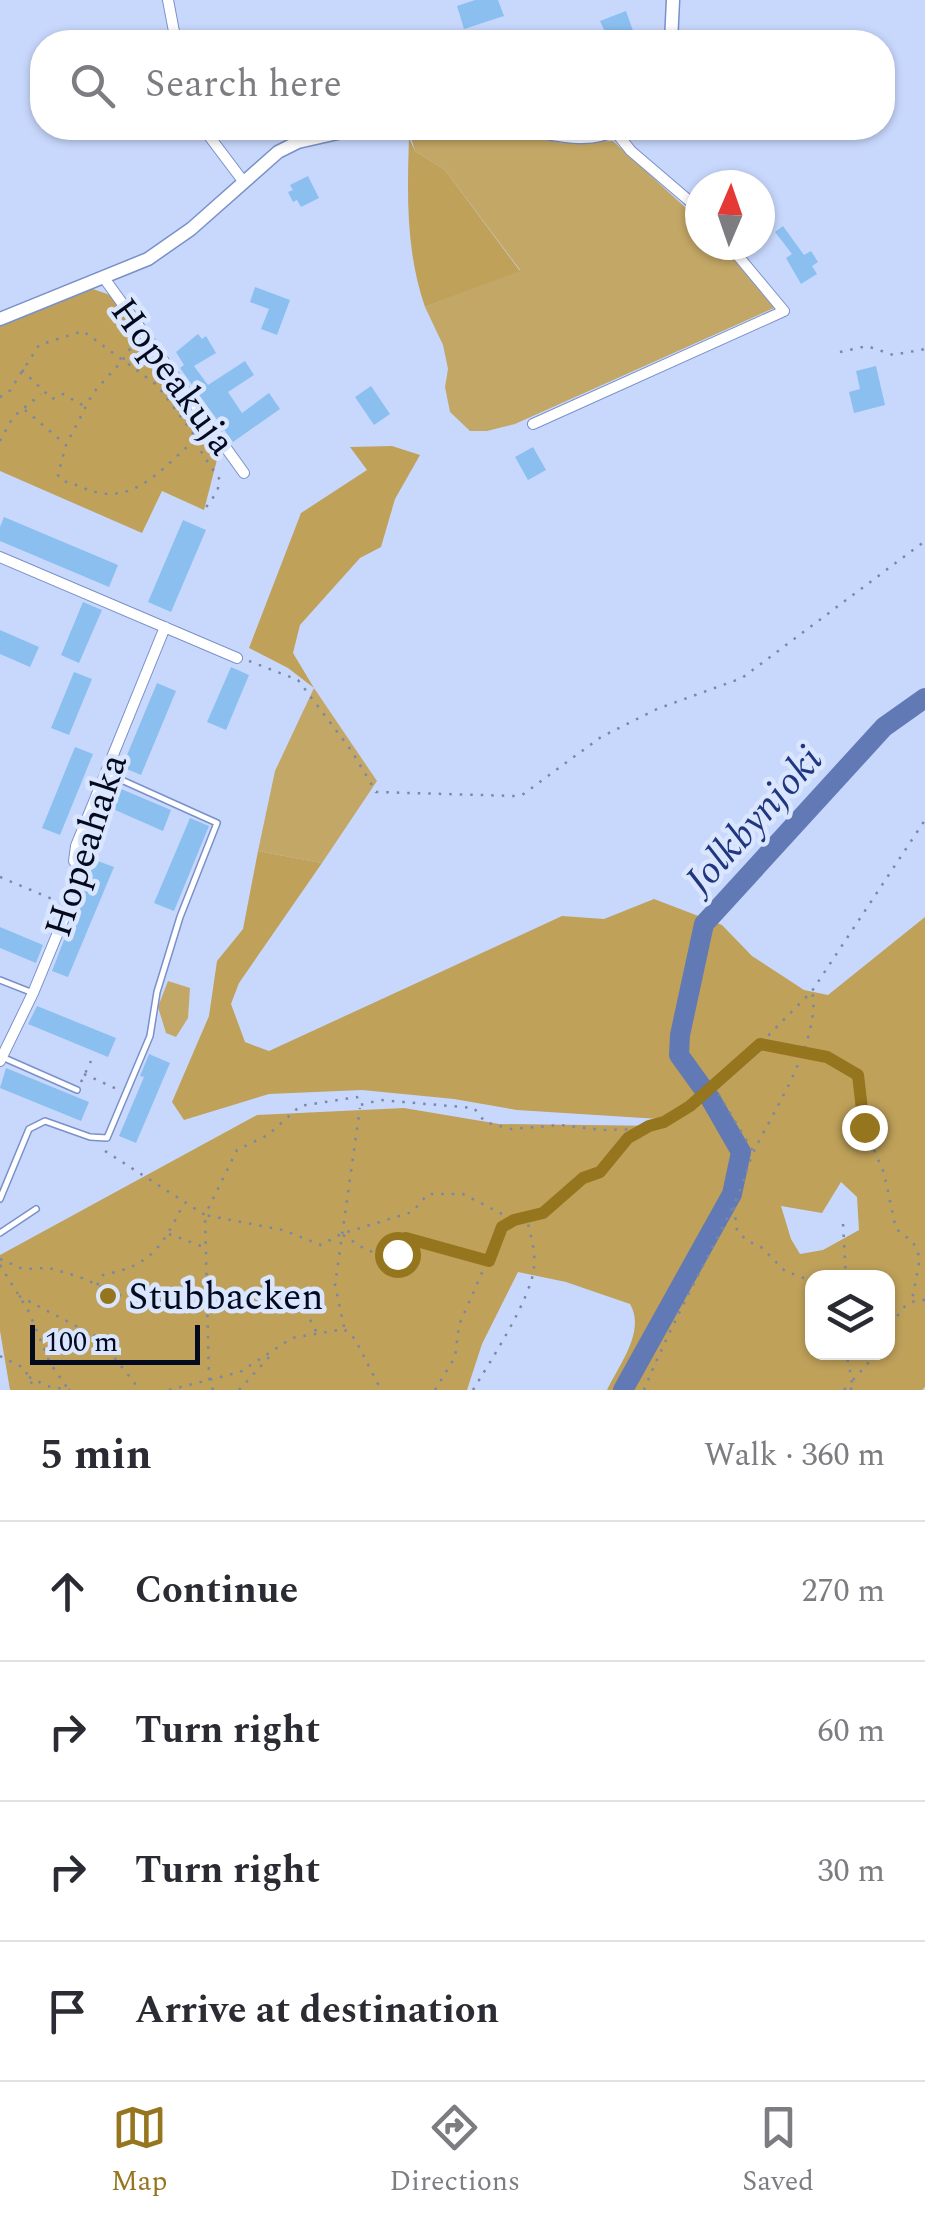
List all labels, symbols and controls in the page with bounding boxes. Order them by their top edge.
search box [30,30,895,140]
text: Search here [145,56,342,114]
icon: search [65,58,120,113]
north arrow [685,170,775,260]
street label: Hopeakuja [95,286,250,468]
water label: Jolkbynjoki [669,732,839,911]
street label: Hopeahaka [30,746,144,945]
route end [842,1105,888,1151]
route start [375,1232,421,1278]
place label: Stubbacken [128,1269,324,1327]
map controls [805,1270,895,1360]
button: layers [805,1270,895,1360]
marker: Stubbacken [97,1285,119,1307]
scale bar [30,1320,200,1364]
text: 100 m [45,1321,118,1364]
text: 5 min [40,1424,152,1487]
text: Walk · 360 m [704,1431,885,1480]
text: Continue [135,1562,298,1620]
icon: ahead [40,1564,95,1619]
text: 270 m [801,1567,885,1616]
text: Turn right [135,1702,320,1760]
icon: right [40,1704,95,1759]
text: 60 m [817,1707,885,1756]
text: Turn right [135,1842,320,1900]
icon: right [40,1844,95,1899]
text: 30 m [817,1847,885,1896]
text: Arrive at destination [135,1982,499,2040]
icon: arrive [40,1984,95,2039]
tab: Map [111,2100,167,2203]
tab: Directions [389,2100,520,2203]
tab: Saved [742,2100,814,2203]

